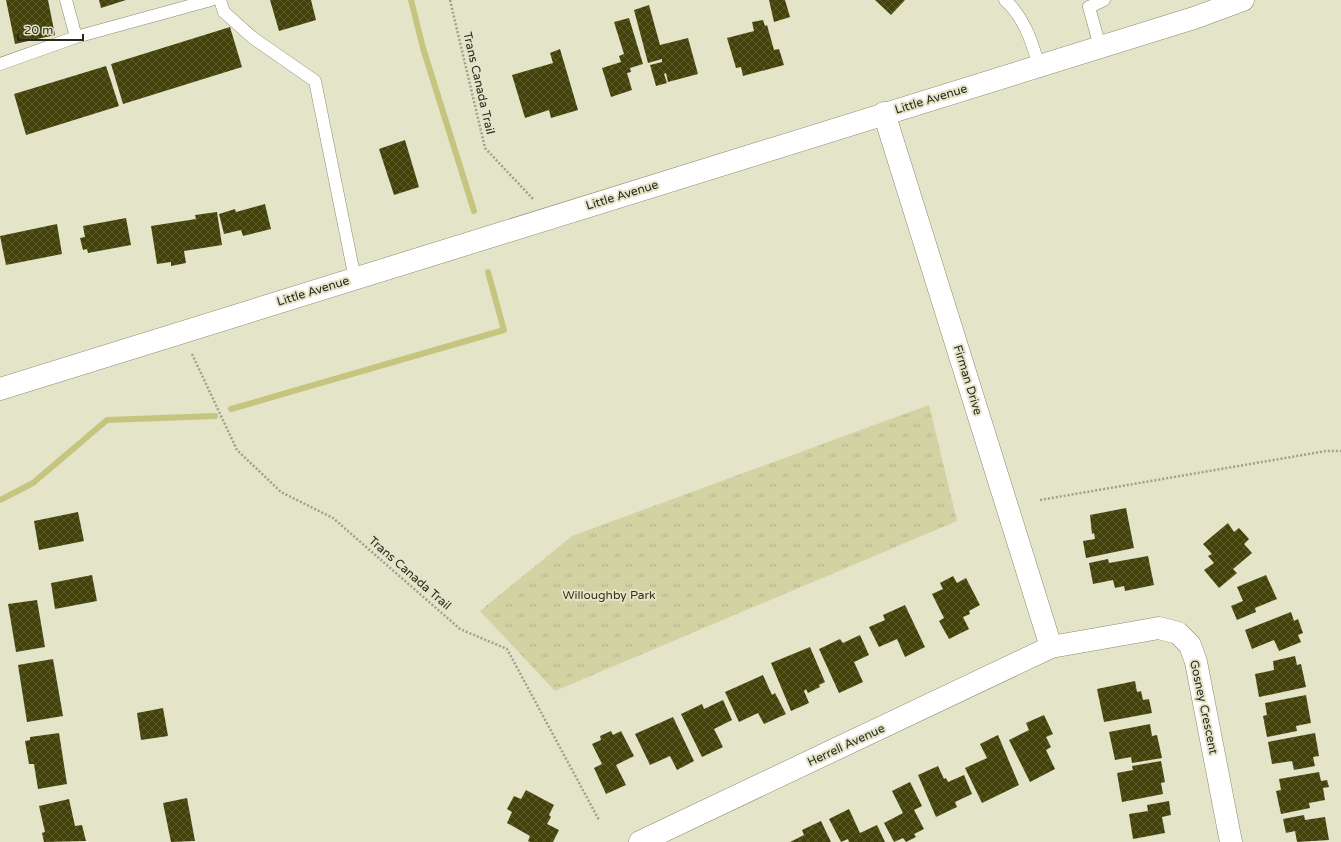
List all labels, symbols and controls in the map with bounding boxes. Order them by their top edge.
scale bar [18,16,83,42]
text: 20 m [24,23,53,37]
street label: Trans Canada Trail [460,30,498,136]
street label: Little Avenue [893,81,969,117]
street label: Little Avenue [584,177,660,213]
street label: Little Avenue [275,273,351,309]
street label: Firman Drive [951,343,985,417]
street label: Trans Canada Trail [366,533,454,613]
park label: Willoughby Park [562,588,656,602]
street label: Gosney Crescent [1187,659,1221,756]
street label: Herrell Avenue [805,721,887,769]

